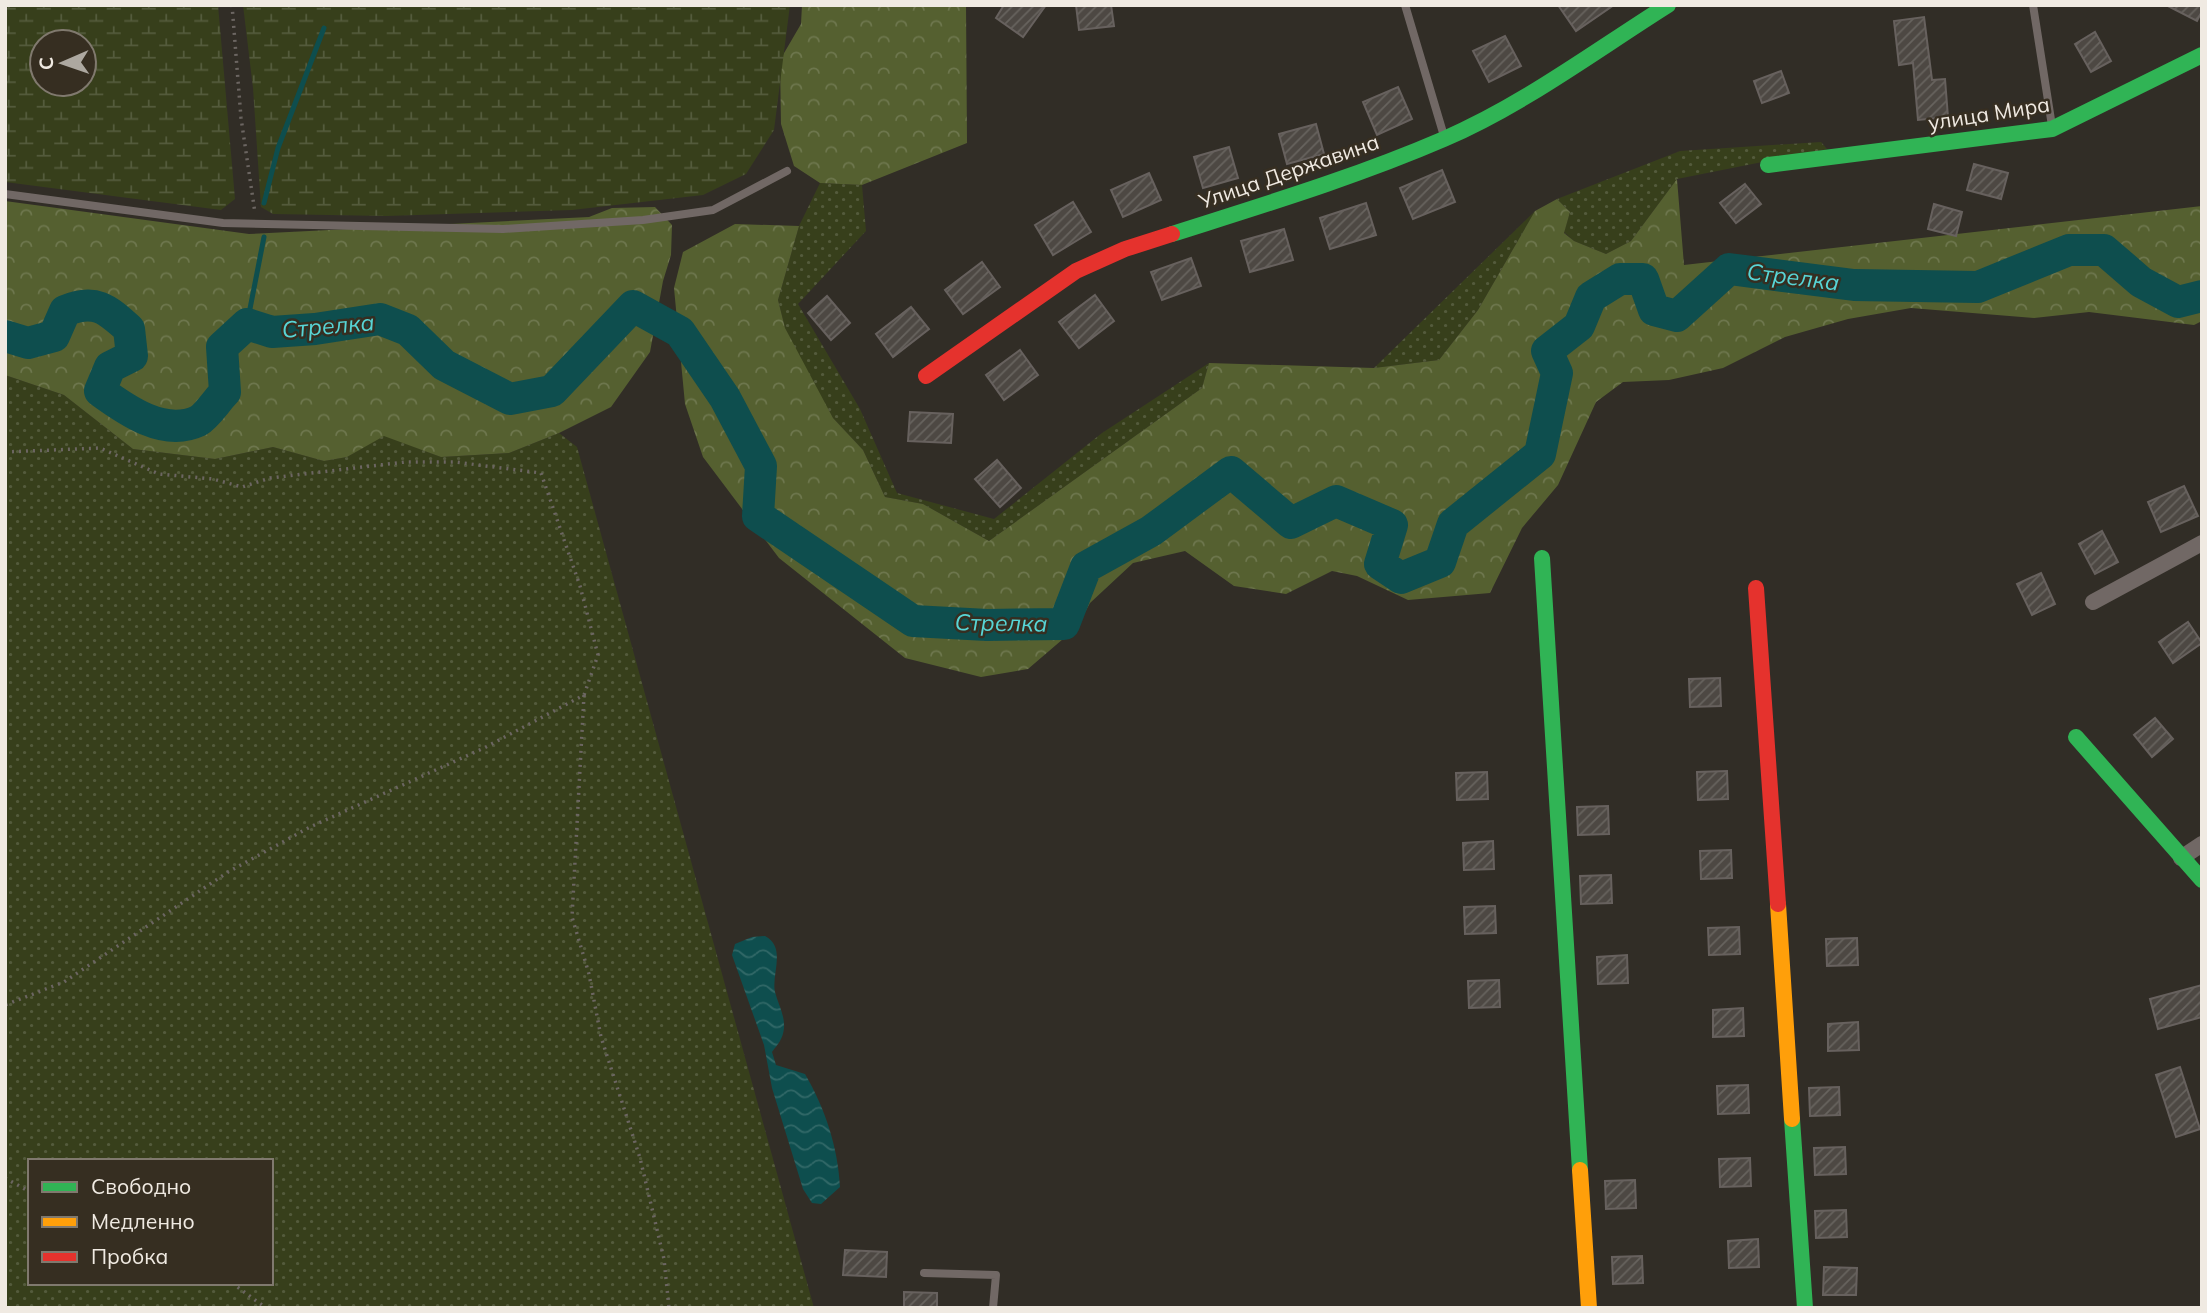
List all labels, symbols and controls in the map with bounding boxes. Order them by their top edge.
north arrow [28,28,98,98]
text: С [34,57,58,71]
street label: улица Мира [1926,91,2052,135]
street label: Улица Державина [1194,128,1382,214]
water label: Стрелка [1745,256,1841,297]
water label: Стрелка [280,307,375,344]
water label: Стрелка [954,607,1048,638]
legend [28,1159,273,1285]
text: Свободно [91,1173,191,1199]
text: Медленно [91,1208,195,1234]
text: Пробка [91,1243,168,1269]

